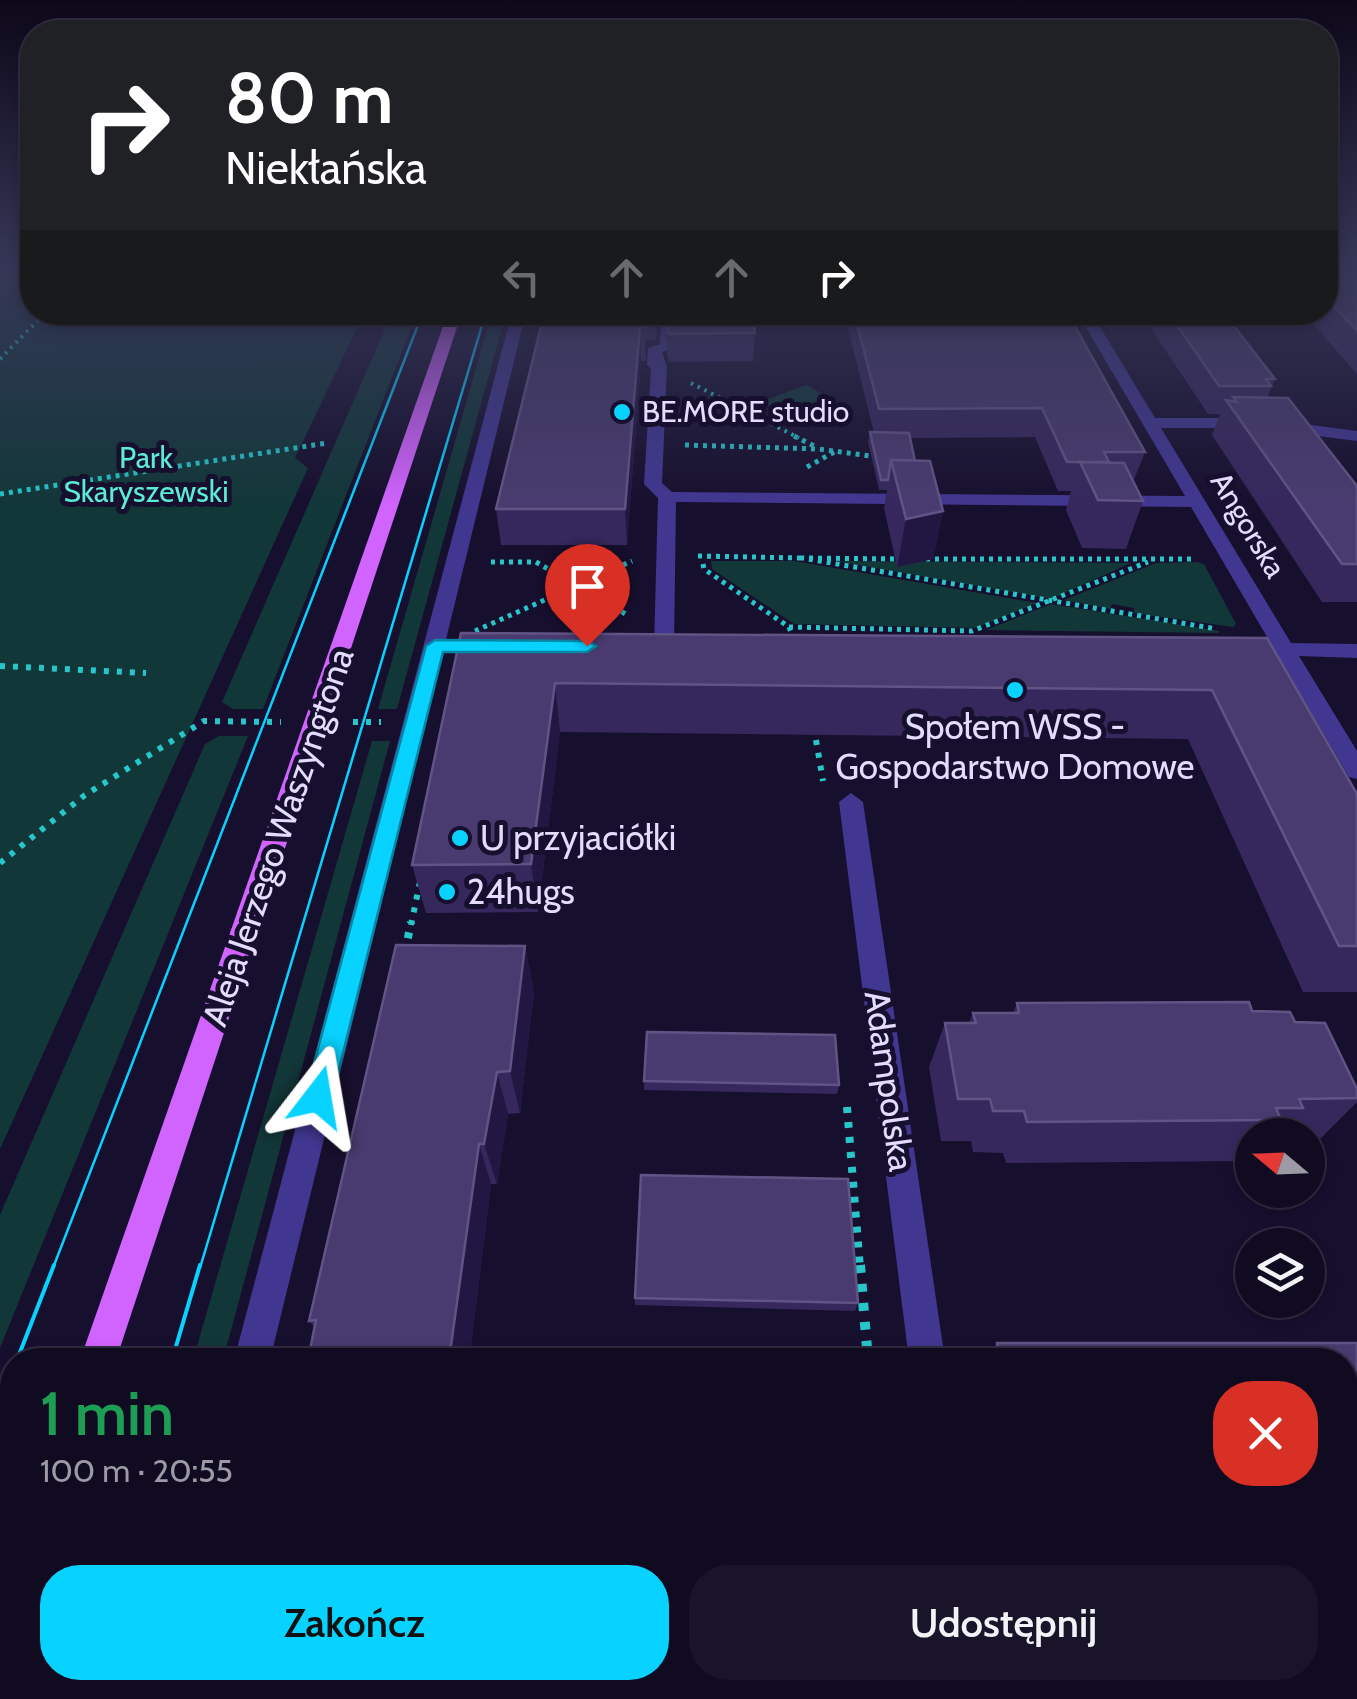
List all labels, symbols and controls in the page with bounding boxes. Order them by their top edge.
text: 80 m [225,55,393,141]
icon: right [60,60,190,190]
text: Niekłańska [225,141,427,195]
icon: left [494,250,549,305]
icon: ahead [599,250,654,305]
icon: ahead [704,250,759,305]
icon: right [809,250,864,305]
place label: BE.MORE studio [642,393,849,430]
marker: BE.MORE studio [611,401,633,423]
park label: Park Skaryszewski [63,439,229,510]
street label: Angorska [1203,465,1295,585]
pin [545,544,630,647]
icon: arrive [560,559,615,614]
street label: Aleja Jerzego Waszyngtona [193,642,363,1031]
marker: Społem WSS - Gospodarstwo Domowe [1004,679,1026,701]
place label: Społem WSS - Gospodarstwo Domowe [835,705,1195,788]
place label: U przyjaciółki [480,816,676,859]
marker: U przyjaciółki [449,827,471,849]
place label: 24hugs [467,870,575,913]
marker: 24hugs [436,881,458,903]
street label: Adampolska [856,988,923,1174]
position arrow [266,1045,370,1149]
north arrow [1235,1118,1325,1208]
map controls [1235,1118,1325,1318]
button: layers [1235,1228,1325,1318]
text: 1 min [40,1377,174,1450]
button: close [1213,1381,1318,1486]
text: 100 m · 20:55 [40,1451,233,1490]
button: Zakończ [40,1565,669,1680]
button: Udostępnij [689,1565,1318,1680]

